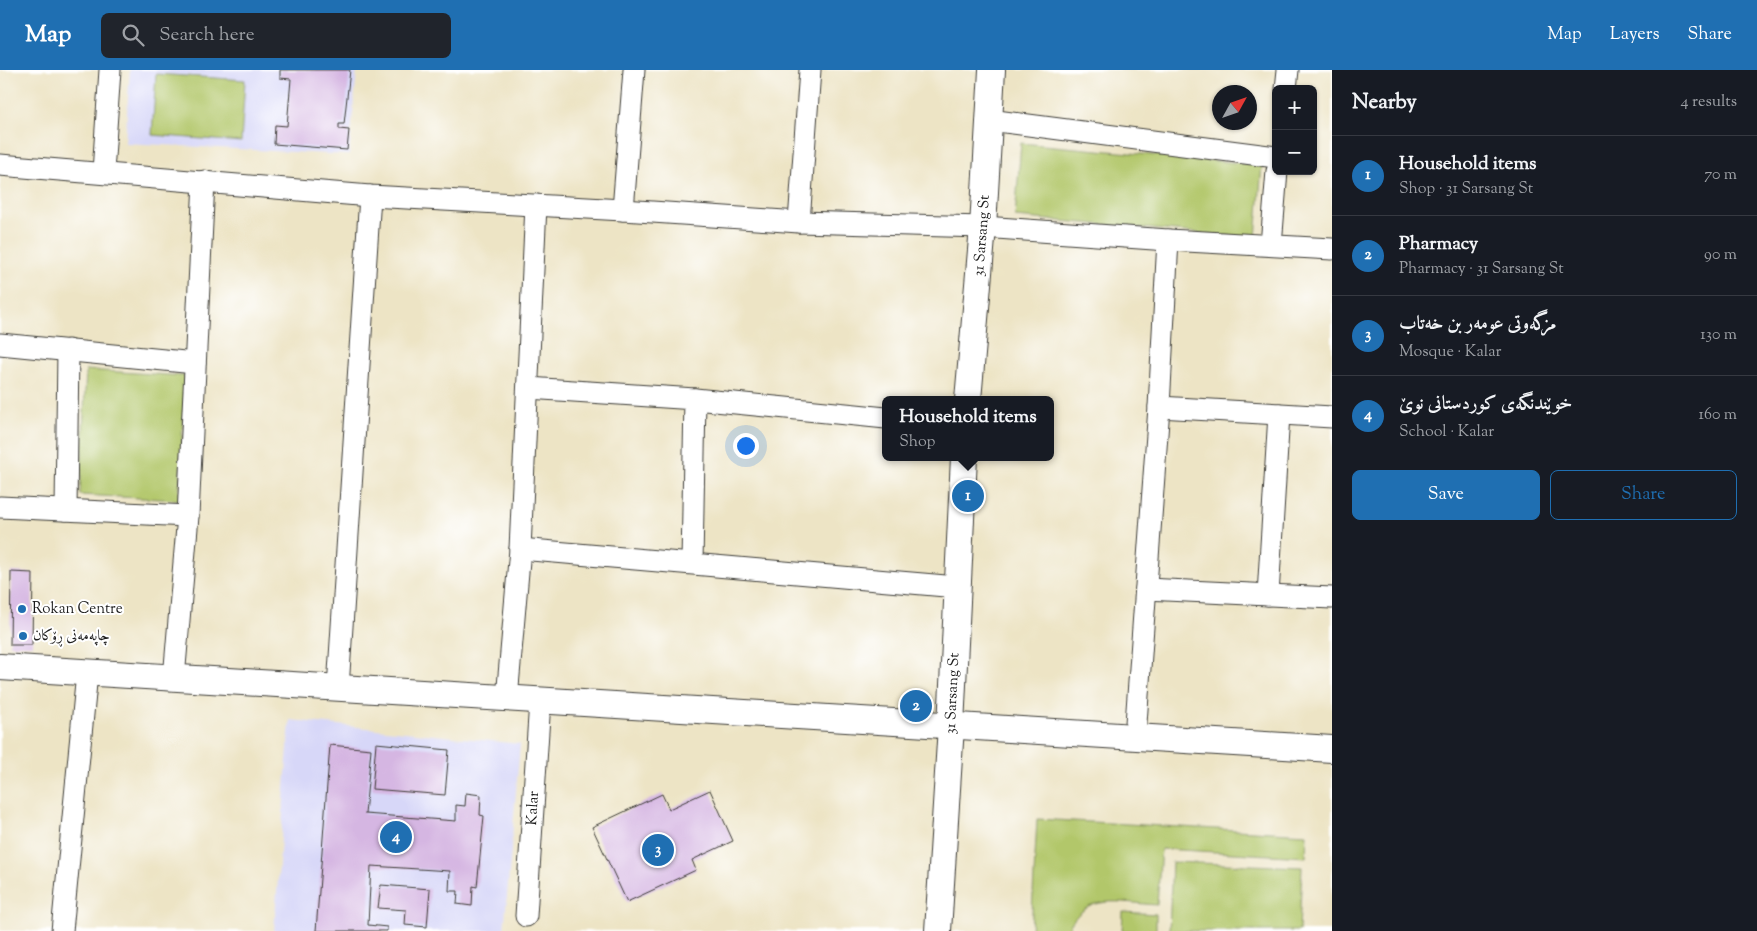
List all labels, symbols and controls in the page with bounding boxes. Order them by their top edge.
search box [101,13,451,58]
text: Map [25,18,71,52]
icon: search [119,21,147,49]
text: Search here [159,22,255,49]
text: Map [1547,22,1582,48]
text: Layers [1610,22,1660,48]
text: Share [1688,22,1732,48]
north arrow [1212,85,1257,130]
map controls [1272,85,1317,175]
button: + [1272,85,1317,130]
text: Nearby [1352,88,1417,118]
text: 4 results [1681,91,1737,114]
button: − [1272,130,1317,175]
text: Household items [1399,151,1537,178]
text: 1 [1365,164,1371,187]
text: 70 m [1704,164,1737,187]
text: Shop · 31 Sarsang St [1399,178,1533,201]
street label: 31 Sarsang St [968,194,995,277]
text: Pharmacy [1399,231,1478,258]
text: 2 [1364,244,1372,267]
text: 90 m [1704,244,1737,267]
text: Pharmacy · 31 Sarsang St [1399,258,1564,281]
text: مزگەوتی عومەر بن خەتاب [1399,311,1556,338]
text: 3 [1365,324,1371,347]
text: 130 m [1700,324,1737,347]
text: Mosque · Kalar [1399,341,1501,364]
text: خوێندنگەی کوردستانی نوێ [1399,391,1572,418]
popup [882,396,1054,461]
text: Household items [899,404,1037,431]
text: 4 [1364,404,1372,427]
text: 160 m [1699,404,1737,427]
text: School · Kalar [1399,421,1494,444]
text: Shop [899,431,935,454]
your location [733,433,759,459]
button: Save [1352,470,1540,520]
button: Share [1550,470,1737,520]
pin: 1 [952,477,984,515]
place label: Rokan Centre [32,599,123,620]
marker: Rokan Centre [16,603,28,615]
place label: چاپەمەنی ڕۆکان [33,626,110,647]
marker: چاپەمەنی ڕۆکان [17,630,29,642]
street label: 31 Sarsang St [940,652,965,735]
pin: 2 [900,687,932,725]
street label: Kalar [521,790,545,826]
pin: 4 [380,818,412,856]
pin: 3 [642,831,674,869]

